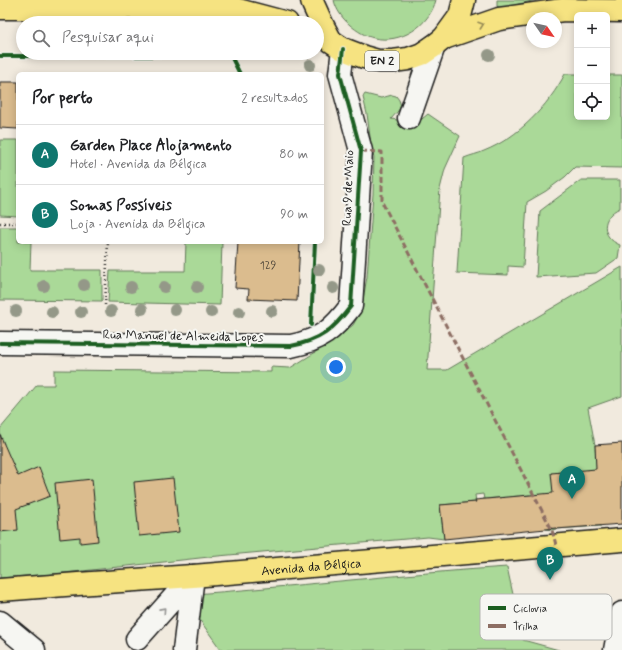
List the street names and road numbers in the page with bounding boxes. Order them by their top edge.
road number: EN 2 [365,51,399,71]
street label: Rua 9 de Maio [339,149,358,226]
street label: Rua Manuel de Almeida Lopes [102,327,264,346]
street label: Avenida da Bélgica [260,555,362,580]

